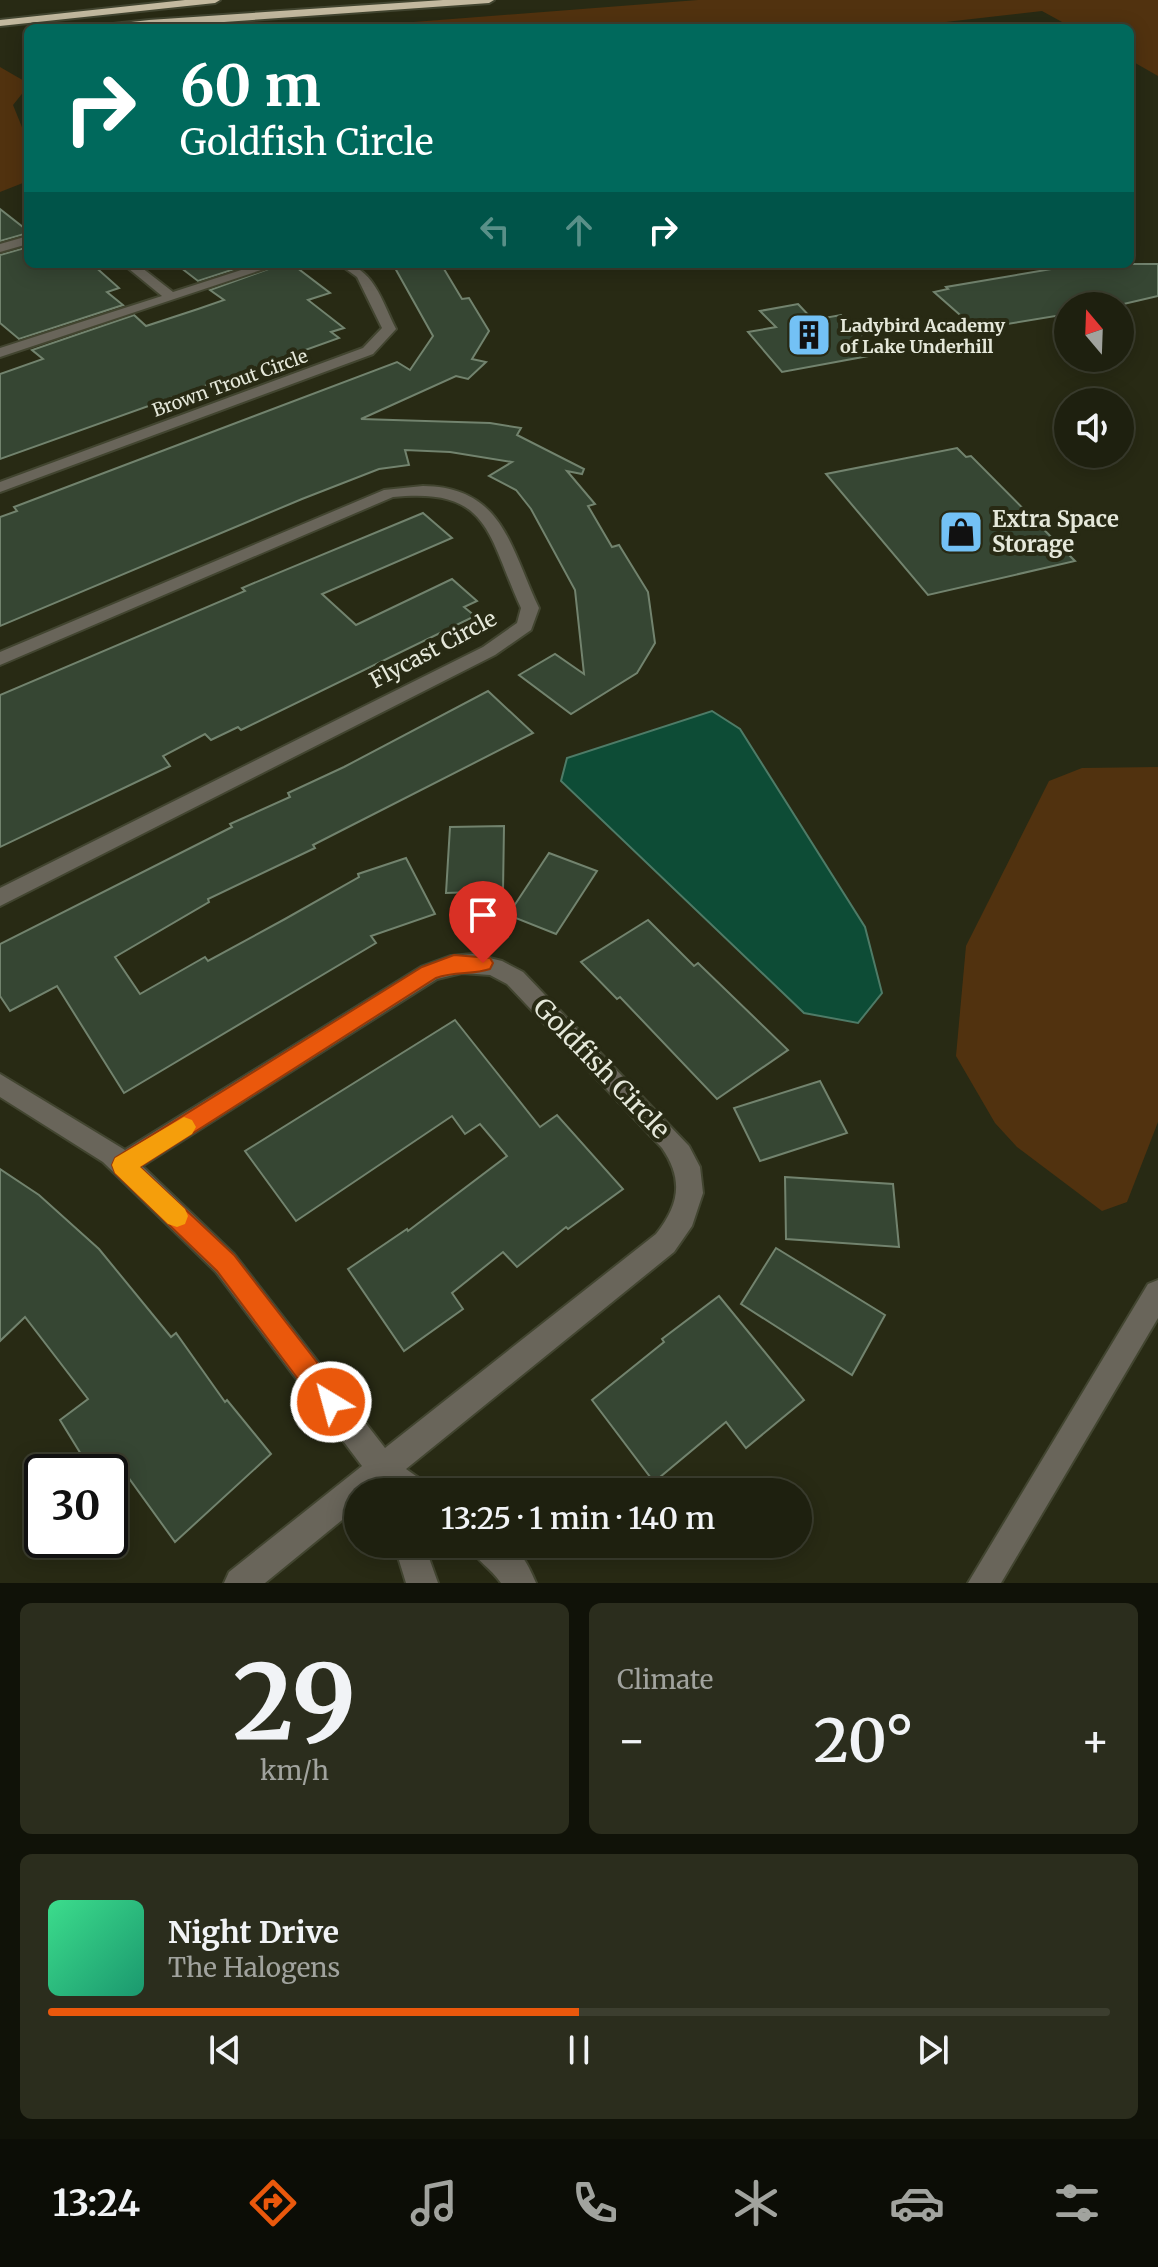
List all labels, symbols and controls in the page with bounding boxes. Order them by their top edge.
text: 60 m [180,51,321,121]
icon: right [48,56,152,160]
text: Goldfish Circle [180,120,434,165]
icon: left [473,208,517,252]
icon: ahead [557,208,601,252]
icon: right [641,208,685,252]
north arrow [1054,292,1134,372]
map controls [1054,292,1134,468]
building icon: Ladybird Academy of Lake Underhill [785,311,833,359]
place label: Ladybird Academy of Lake Underhill [840,314,1006,358]
street label: Brown Trout Circle [149,344,311,422]
button: sound [1054,388,1134,468]
place label: Extra Space Storage [992,505,1119,558]
shop icon: Extra Space Storage [937,508,985,556]
street label: Flycast Circle [365,604,501,694]
pin [449,881,517,963]
icon: arrive [461,893,505,937]
street label: Goldfish Circle [527,991,677,1145]
position arrow [289,1360,373,1444]
speed limit sign: 30 [24,1454,128,1558]
text: 13:25 · 1 min · 140 m [441,1499,715,1537]
text: 29 [233,1637,356,1767]
text: Climate [617,1663,713,1696]
text: 20° [813,1703,914,1778]
text: − [617,1713,646,1768]
text: + [1081,1713,1110,1768]
text: km/h [260,1754,329,1787]
text: Night Drive [168,1913,339,1951]
text: The Halogens [168,1951,340,1984]
icon: previous [203,2028,247,2072]
icon: pause [557,2028,601,2072]
icon: next [911,2028,955,2072]
icon: directions [245,2175,301,2231]
icon: music [406,2175,462,2231]
icon: phone [567,2175,623,2231]
icon: climate [728,2175,784,2231]
icon: car [889,2175,945,2231]
icon: filters [1049,2175,1105,2231]
text: 13:24 [52,2181,140,2226]

